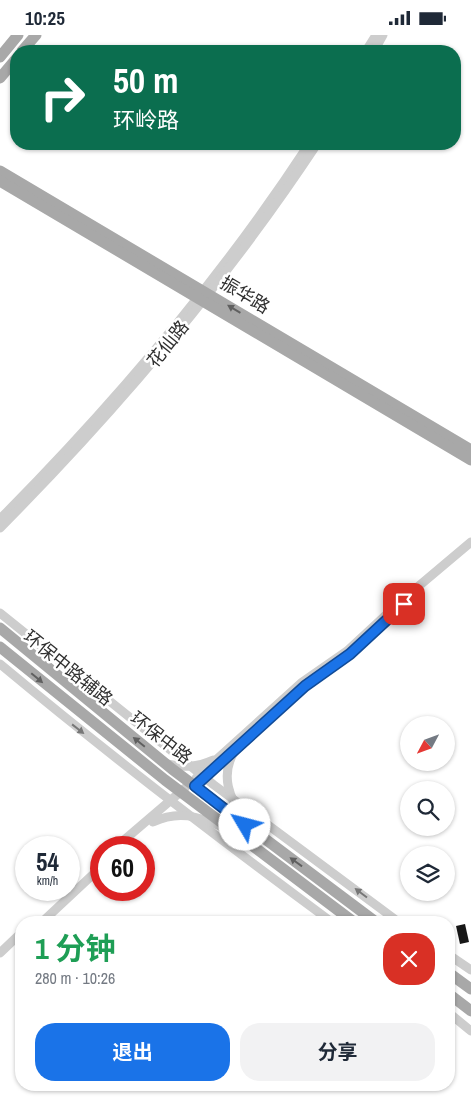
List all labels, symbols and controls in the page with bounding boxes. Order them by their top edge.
text: 10:25 [25,5,65,31]
text: 50 m [113,57,178,104]
icon: right [30,65,95,130]
text: 环岭路 [113,105,179,135]
street label: 振华路 [216,270,275,319]
one-way arrow [227,304,240,313]
street label: 花仙路 [141,315,194,373]
pin [383,583,425,625]
icon: arrive [390,590,418,618]
street label: 环保中路辅路 [18,624,118,711]
one-way arrow [31,672,43,684]
street label: 环保中路 [125,706,197,770]
north arrow [400,716,455,771]
map controls [400,716,455,901]
one-way arrow [71,723,84,734]
one-way arrow [133,737,146,748]
button: search [400,781,455,836]
position arrow [218,798,270,850]
speed limit sign: 60 [90,836,155,901]
text: 54 [36,845,59,879]
button: layers [400,846,455,901]
one-way arrow [290,857,303,868]
text: km/h [37,873,58,889]
one-way arrow [354,888,368,898]
text: 1 分钟 [35,928,116,968]
button: close [383,933,435,985]
text: 280 m · 10:26 [35,967,115,989]
button: 退出 [35,1023,230,1081]
button: 分享 [240,1023,435,1081]

